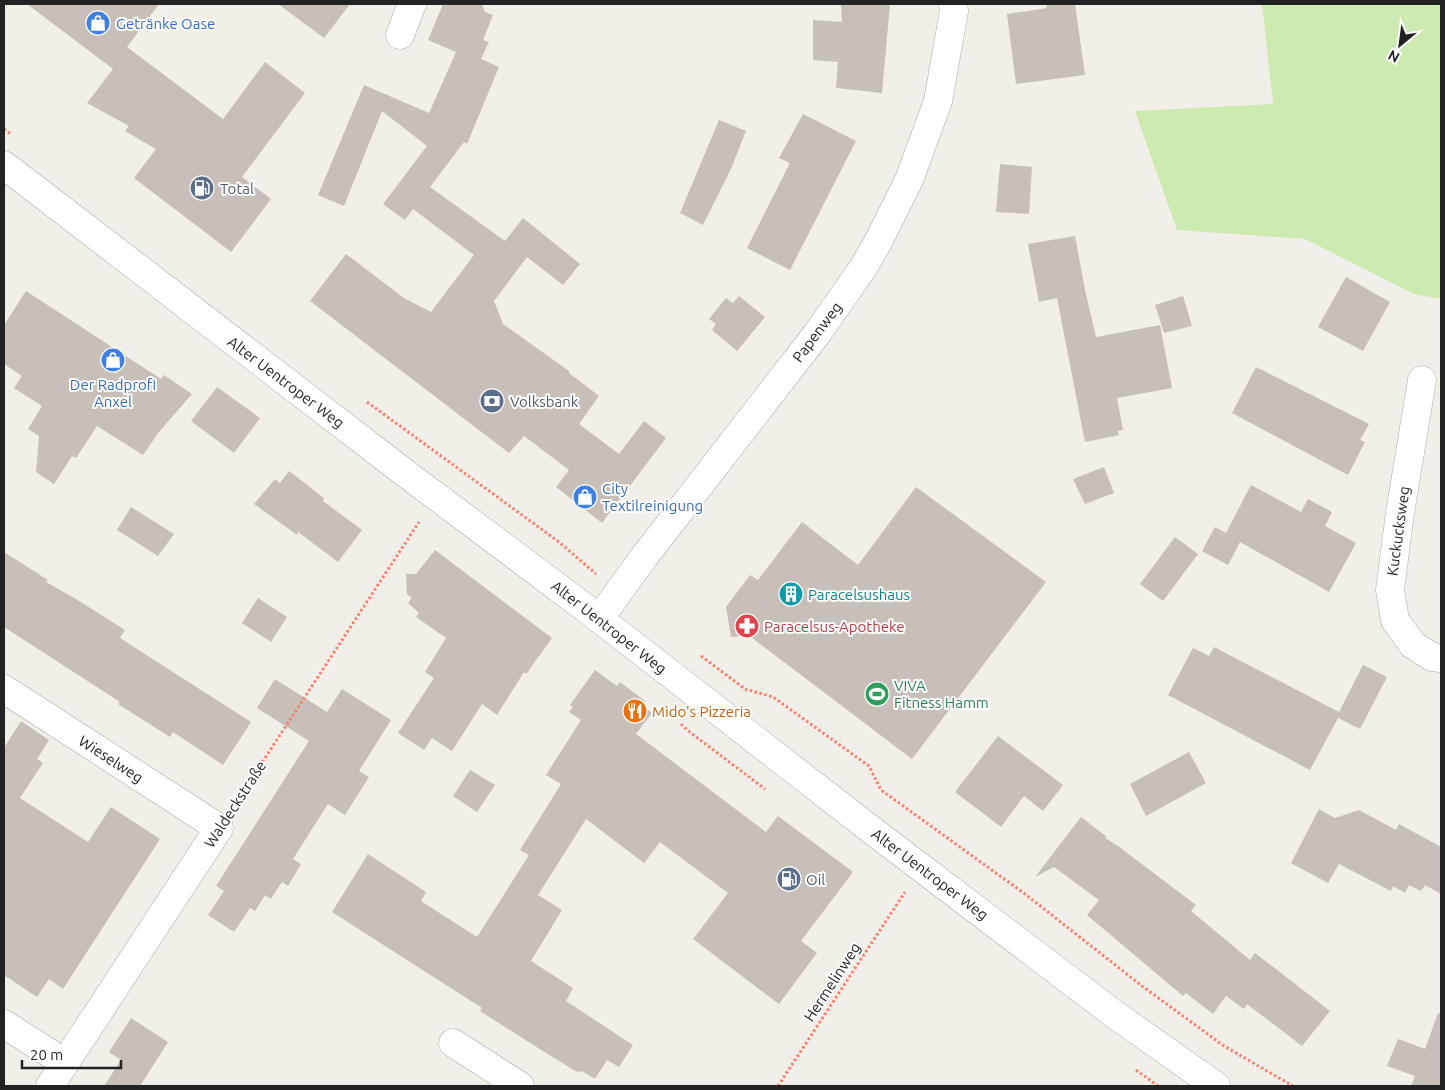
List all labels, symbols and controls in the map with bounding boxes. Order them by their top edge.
shop icon: Getränke Oase [85,10,111,36]
place label: Getränke Oase [116,15,215,32]
north arrow [1375,20,1425,70]
text: N [1385,47,1402,66]
fuel station icon: Total [189,175,215,201]
place label: Total [220,180,254,197]
street label: Papenweg [789,299,845,365]
street label: Alter Uentroper Weg [225,333,347,431]
shop icon: Der Radprofi Anxel [100,347,126,373]
place label: Der Radprofi Anxel [70,376,156,410]
bank icon: Volksbank [479,388,505,414]
place label: Volksbank [510,393,579,410]
place label: City Textilreinigung [602,480,703,514]
shop icon: City Textilreinigung [572,484,598,510]
street label: Kuckucksweg [1383,485,1413,577]
street label: Alter Uentroper Weg [548,577,670,677]
building icon: Paracelsushaus [778,581,804,607]
place label: Paracelsushaus [808,586,910,603]
pharmacy icon: Paracelsus-Apotheke [734,613,760,639]
place label: Paracelsus-Apotheke [764,618,905,635]
place label: VIVA Fitness Hamm [894,677,989,711]
sports icon: VIVA Fitness Hamm [864,681,890,707]
restaurant icon: Mido's Pizzeria [622,698,648,724]
place label: Mido's Pizzeria [652,703,751,720]
street label: Wieselweg [76,732,146,786]
street label: Waldeckstraße [201,757,269,851]
street label: Alter Uentroper Weg [869,825,991,923]
fuel station icon: Oil [776,866,802,892]
place label: Oil [806,871,825,888]
street label: Hermelinweg [800,939,864,1025]
scale bar [22,1038,121,1070]
text: 20 m [30,1046,63,1063]

